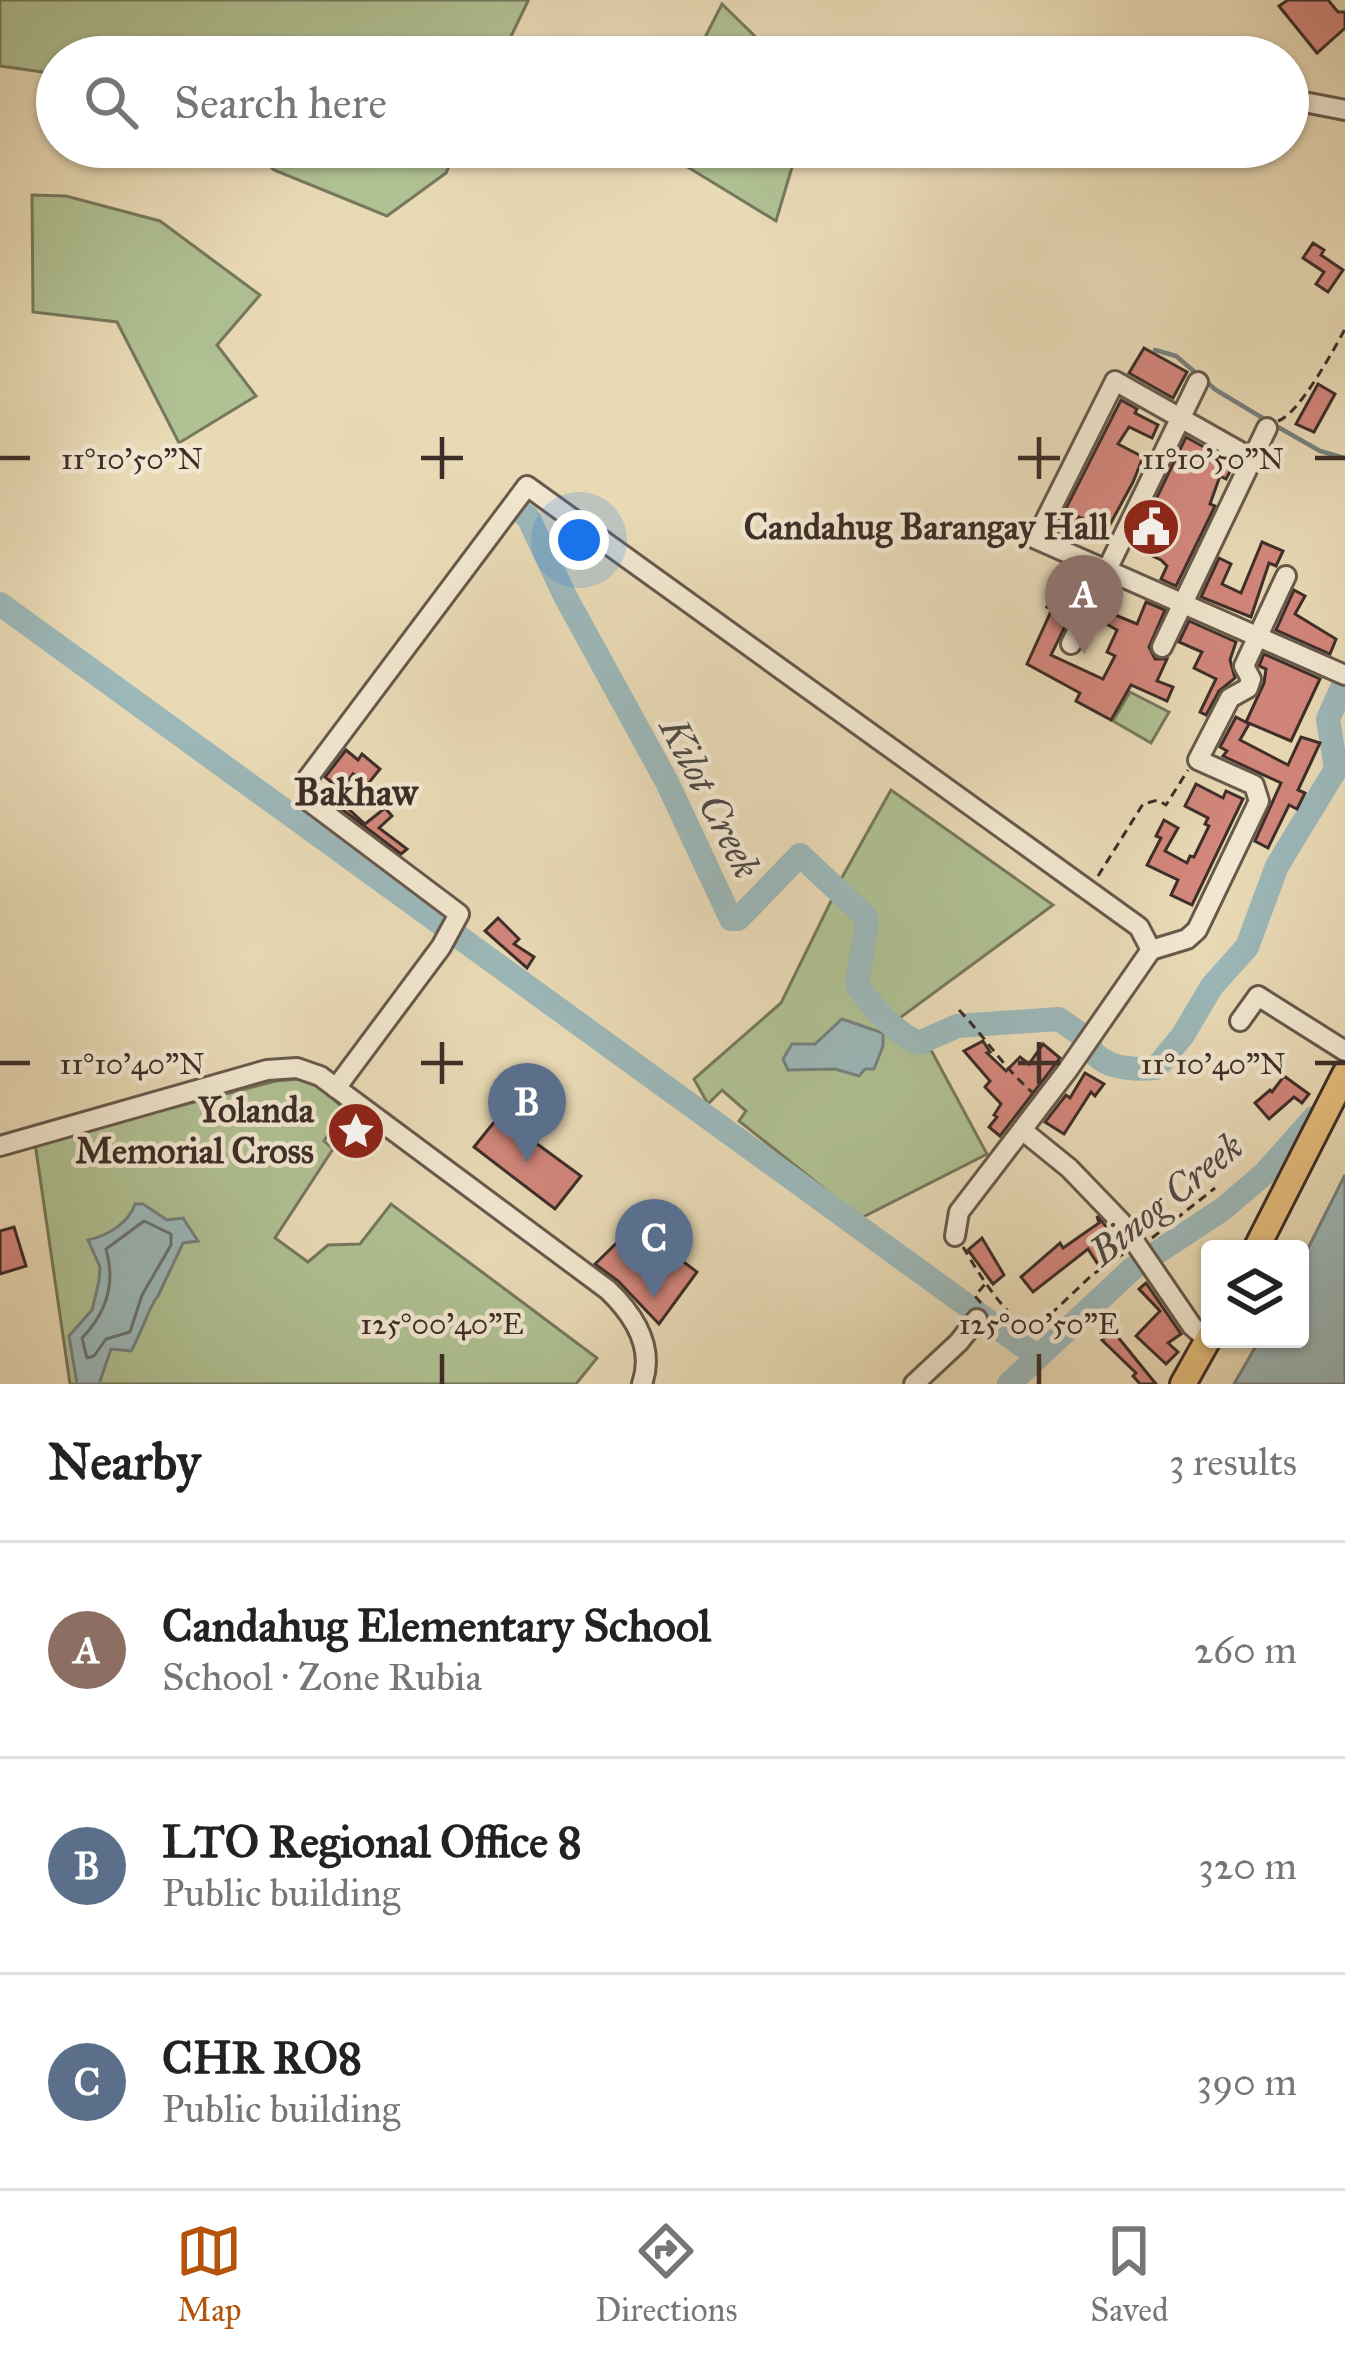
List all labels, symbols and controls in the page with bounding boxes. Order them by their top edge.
search box [36,36,1309,168]
icon: search [78,69,144,135]
text: Search here [174,75,387,130]
text: 11°10'50"N [61,441,203,477]
text: 11°10'50"N [1142,441,1284,477]
public building icon: Candahug Barangay Hall [1120,496,1182,558]
place label: Candahug Barangay Hall [744,505,1110,549]
your location [549,510,609,570]
pin: A [1045,555,1123,654]
water label: Kilot Creek [648,708,771,886]
district label: Bakhaw [294,768,419,816]
text: 11°10'40"N [60,1046,204,1082]
text: 11°10'40"N [1141,1046,1285,1082]
pin: B [488,1063,566,1162]
place label: Yolanda Memorial Cross [75,1088,315,1173]
place icon: Yolanda Memorial Cross [325,1100,387,1162]
water label: Binog Creek [1078,1122,1253,1277]
pin: C [615,1199,693,1298]
map controls [1201,1240,1309,1348]
button: layers [1201,1240,1309,1348]
text: 125°00'40"E [360,1306,524,1342]
text: 125°00'50"E [959,1306,1119,1342]
text: Nearby [48,1431,200,1493]
text: 3 results [1169,1438,1297,1486]
text: Candahug Elementary School [162,1598,711,1653]
text: A [74,1626,100,1674]
text: 260 m [1194,1626,1297,1674]
text: School · Zone Rubia [162,1653,482,1701]
text: LTO Regional Office 8 [162,1814,582,1869]
text: B [74,1842,100,1890]
text: 320 m [1198,1842,1297,1890]
text: Public building [162,1869,400,1917]
text: CHR RO8 [162,2030,362,2085]
text: C [74,2058,100,2106]
text: 390 m [1197,2058,1297,2106]
text: Public building [162,2085,400,2133]
tab: Map [176,2218,242,2330]
tab: Directions [595,2218,737,2330]
tab: Saved [1090,2218,1169,2330]

